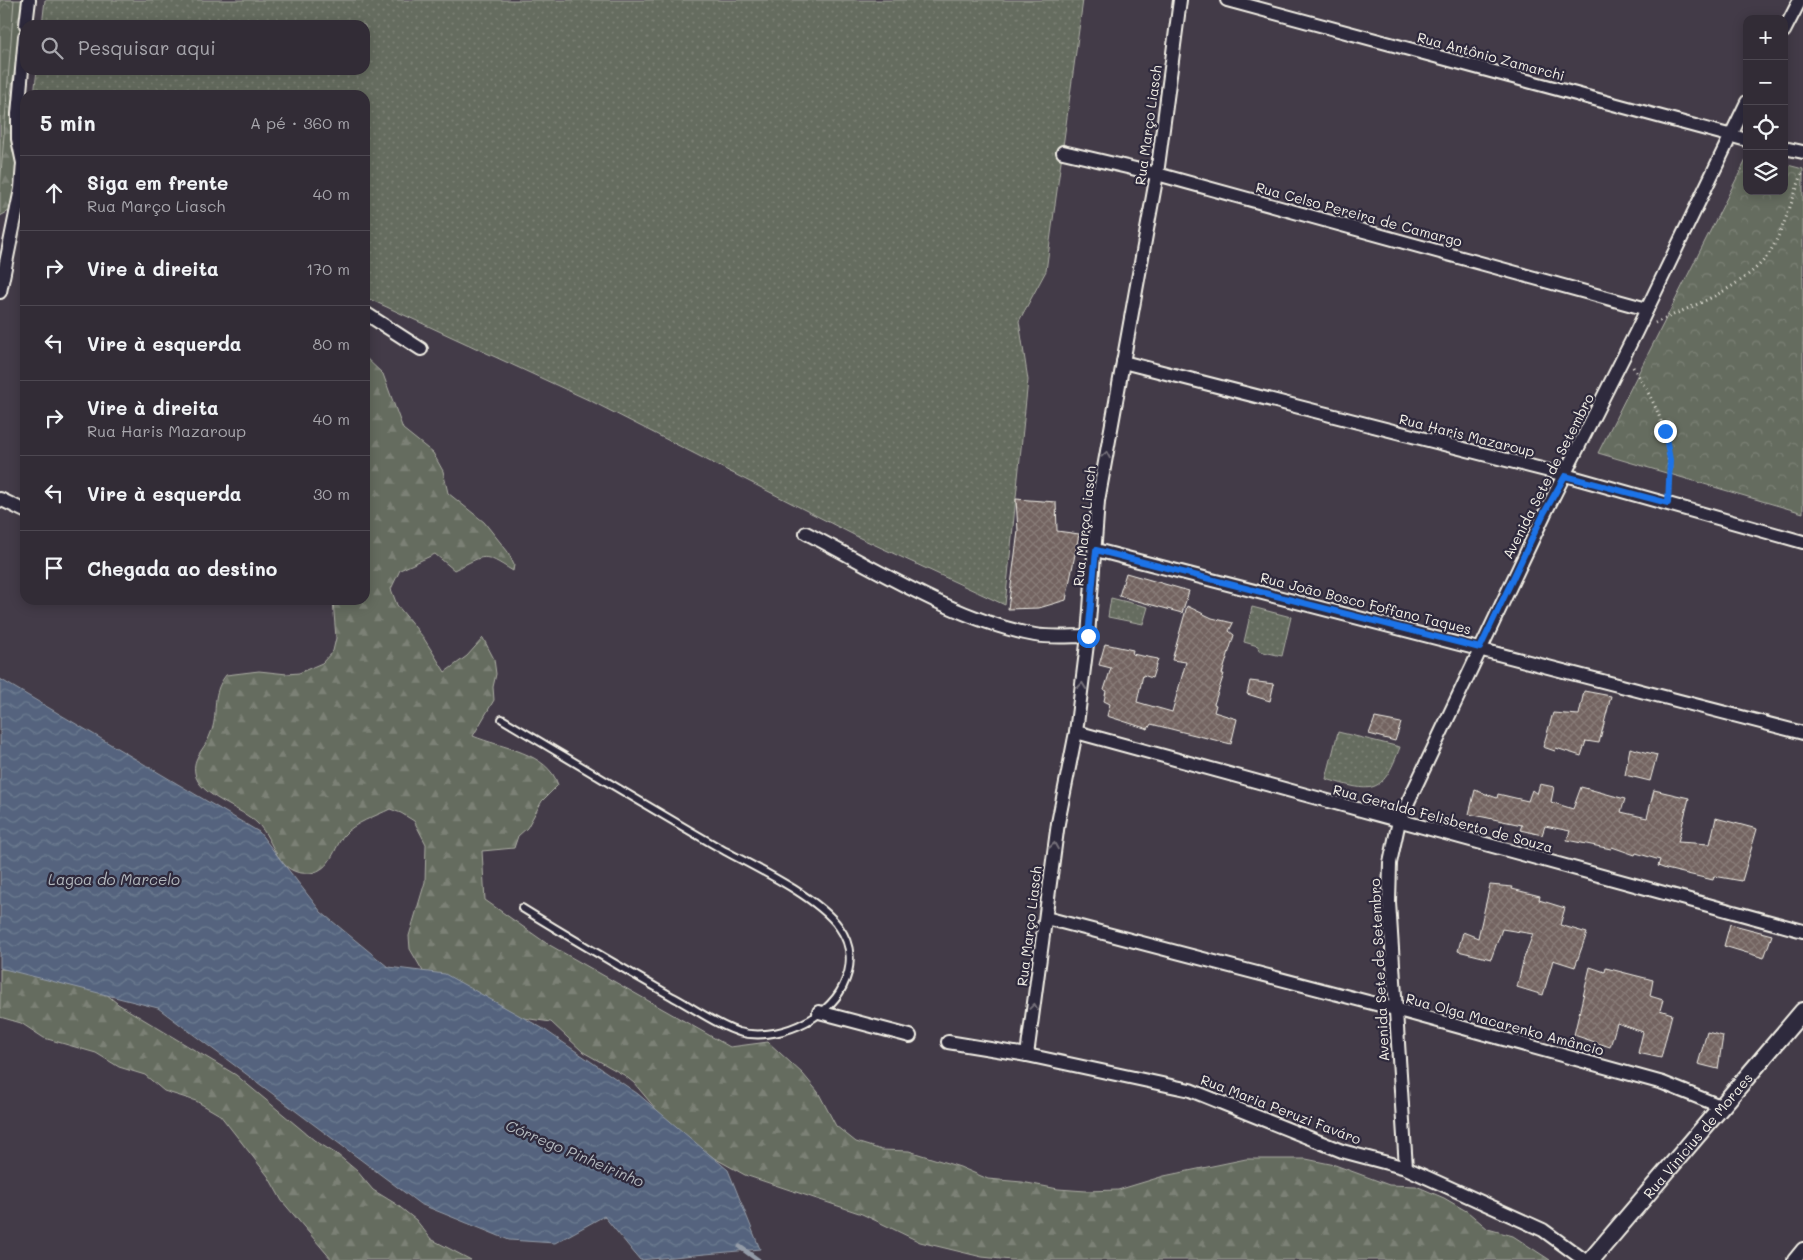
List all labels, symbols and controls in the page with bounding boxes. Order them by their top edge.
map controls [1743,15,1788,195]
button: + [1743,15,1788,60]
search box [20,20,370,75]
street label: Rua Antônio Zamarchi [1415,27,1567,85]
icon: search [38,34,66,62]
text: Pesquisar aqui [78,35,216,60]
button: − [1743,60,1788,105]
street label: Rua Março Liasch [1130,64,1166,186]
button: locate [1743,105,1788,150]
text: 5 min [40,109,96,136]
text: A pé · 360 m [250,112,350,133]
button: layers [1743,150,1788,195]
text: Siga em frente [87,170,228,195]
street label: Rua Celso Pereira de Camargo [1254,177,1464,251]
icon: ahead [40,179,68,207]
text: 40 m [313,183,350,204]
text: Rua Março Liasch [87,195,225,216]
icon: right [40,254,68,282]
text: Vire à direita [87,256,219,281]
text: 170 m [306,258,350,279]
icon: left [40,329,68,357]
text: Vire à esquerda [87,331,242,356]
text: 80 m [313,333,350,354]
street label: Avenida Sete de Setembro [1498,390,1598,562]
text: Vire à direita [87,395,219,420]
icon: right [40,404,68,432]
text: 40 m [313,408,350,429]
street label: Rua Haris Mazaroup [1397,409,1537,461]
text: Rua Haris Mazaroup [87,420,246,441]
route end [1654,420,1677,443]
one-way arrow [1101,450,1111,459]
street label: Rua Março Liasch [1068,465,1100,587]
icon: left [40,479,68,507]
text: Vire à esquerda [87,481,242,506]
text: 30 m [313,483,350,504]
icon: arrive [40,554,68,582]
text: Chegada ao destino [87,556,277,581]
street label: Rua João Bosco Foffano Taques [1258,568,1474,638]
route start [1077,625,1100,648]
one-way arrow [1076,681,1087,689]
street label: Rua Geraldo Felisberto de Souza [1331,779,1555,857]
one-way arrow [1049,841,1059,850]
street label: Rua Março Liasch [1012,865,1046,987]
water label: Lagoa do Marcelo [48,869,180,889]
street label: Avenida Sete de Setembro [1365,878,1393,1062]
street label: Rua Olga Macarenko Amâncio [1404,988,1606,1060]
one-way arrow [1028,1003,1038,1011]
street label: Rua Vinicius de Moraes [1638,1068,1756,1202]
street label: Rua Maria Peruzi Faváro [1198,1070,1364,1148]
water label: Córrego Pinheirinho [503,1115,647,1191]

